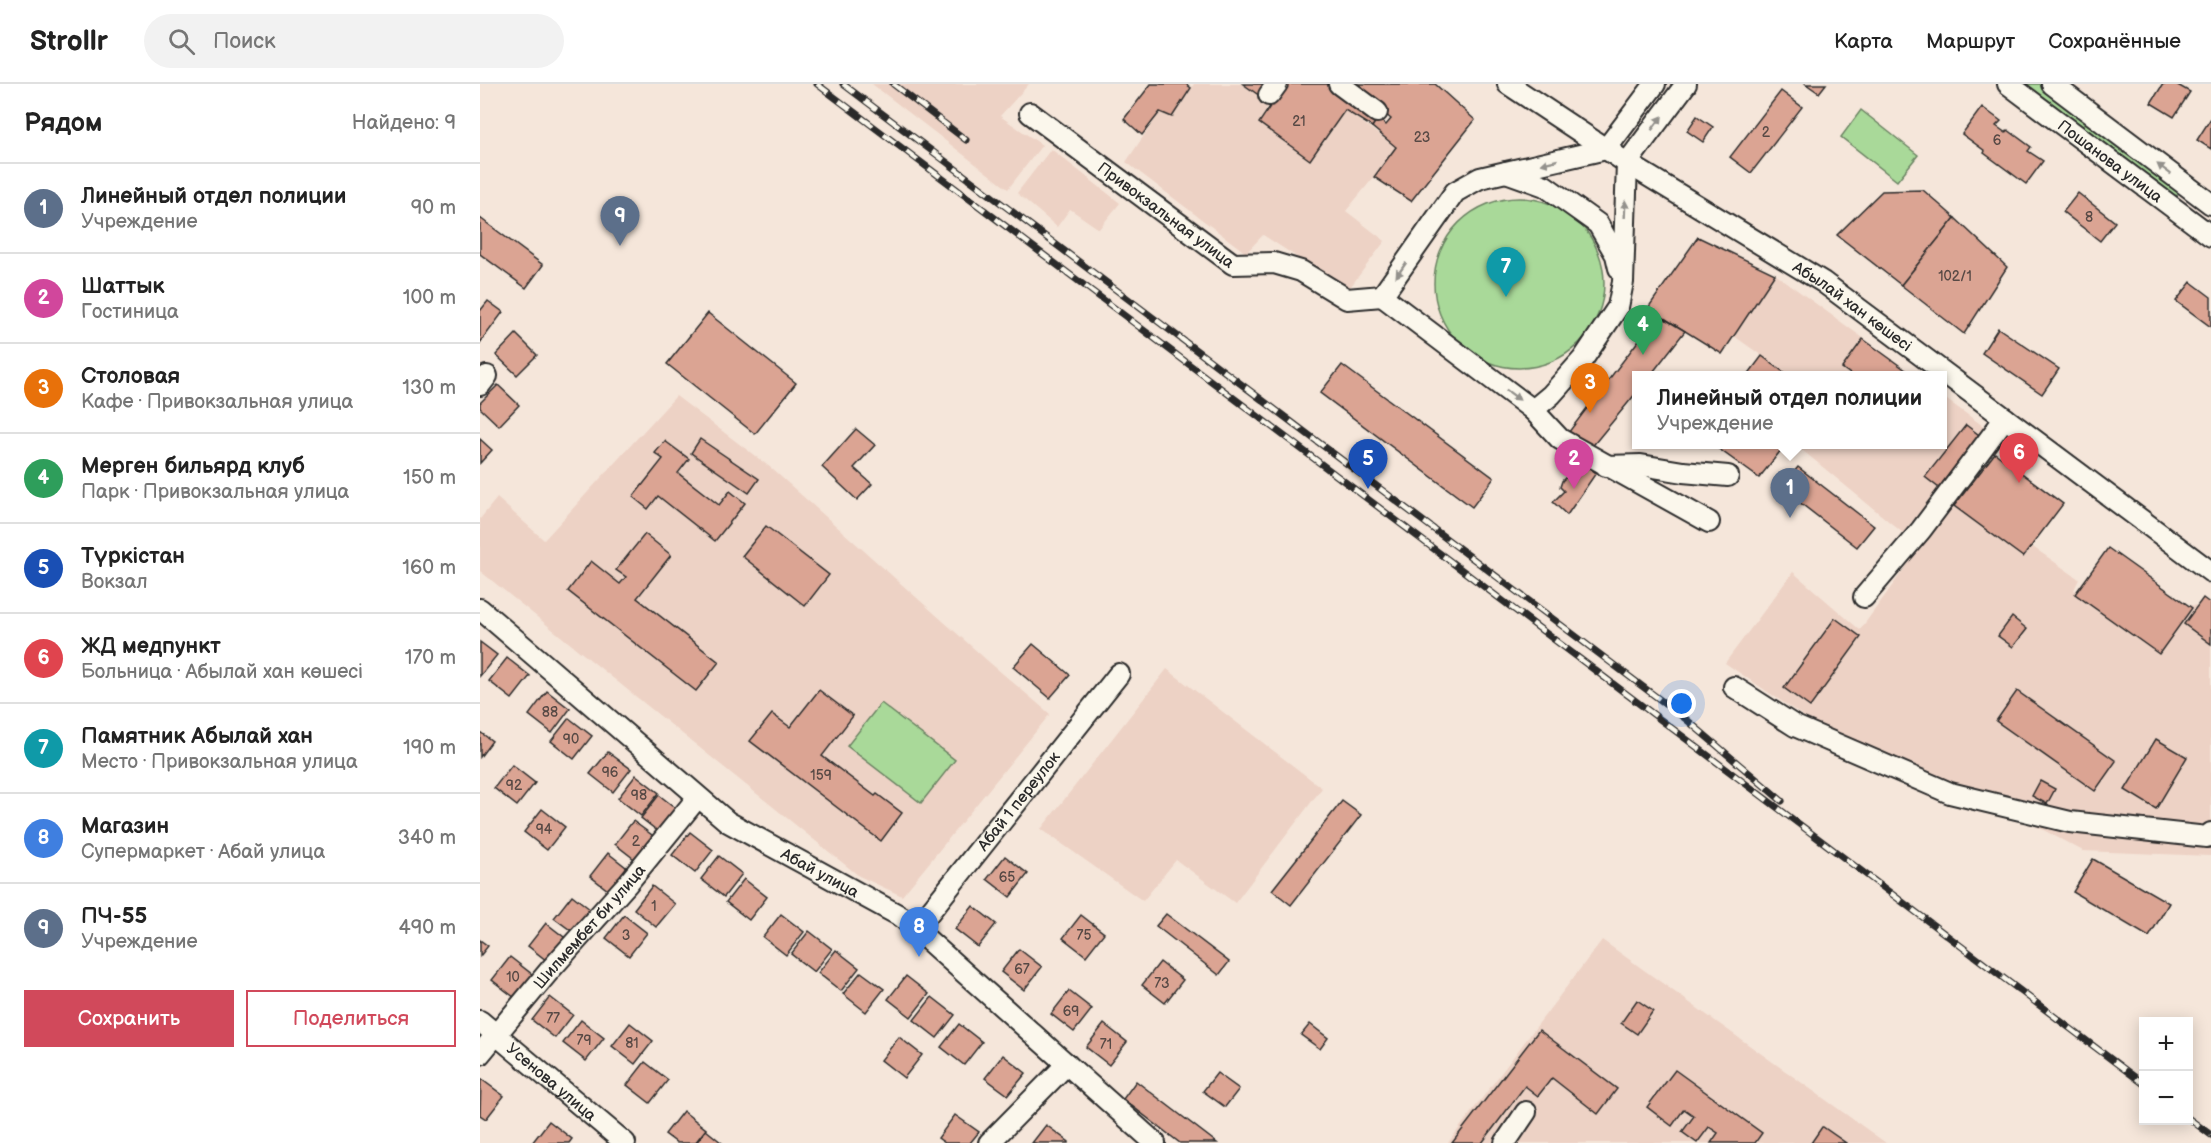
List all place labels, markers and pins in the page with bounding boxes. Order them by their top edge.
pin: 9 [600,196,640,246]
pin: 7 [1486,248,1526,297]
pin: 4 [1624,306,1662,355]
pin: 3 [1570,364,1610,413]
pin: 6 [2000,434,2038,483]
pin: 5 [1348,440,1388,489]
pin: 2 [1554,440,1594,489]
pin: 1 [1770,468,1810,518]
pin: 8 [900,908,938,957]

